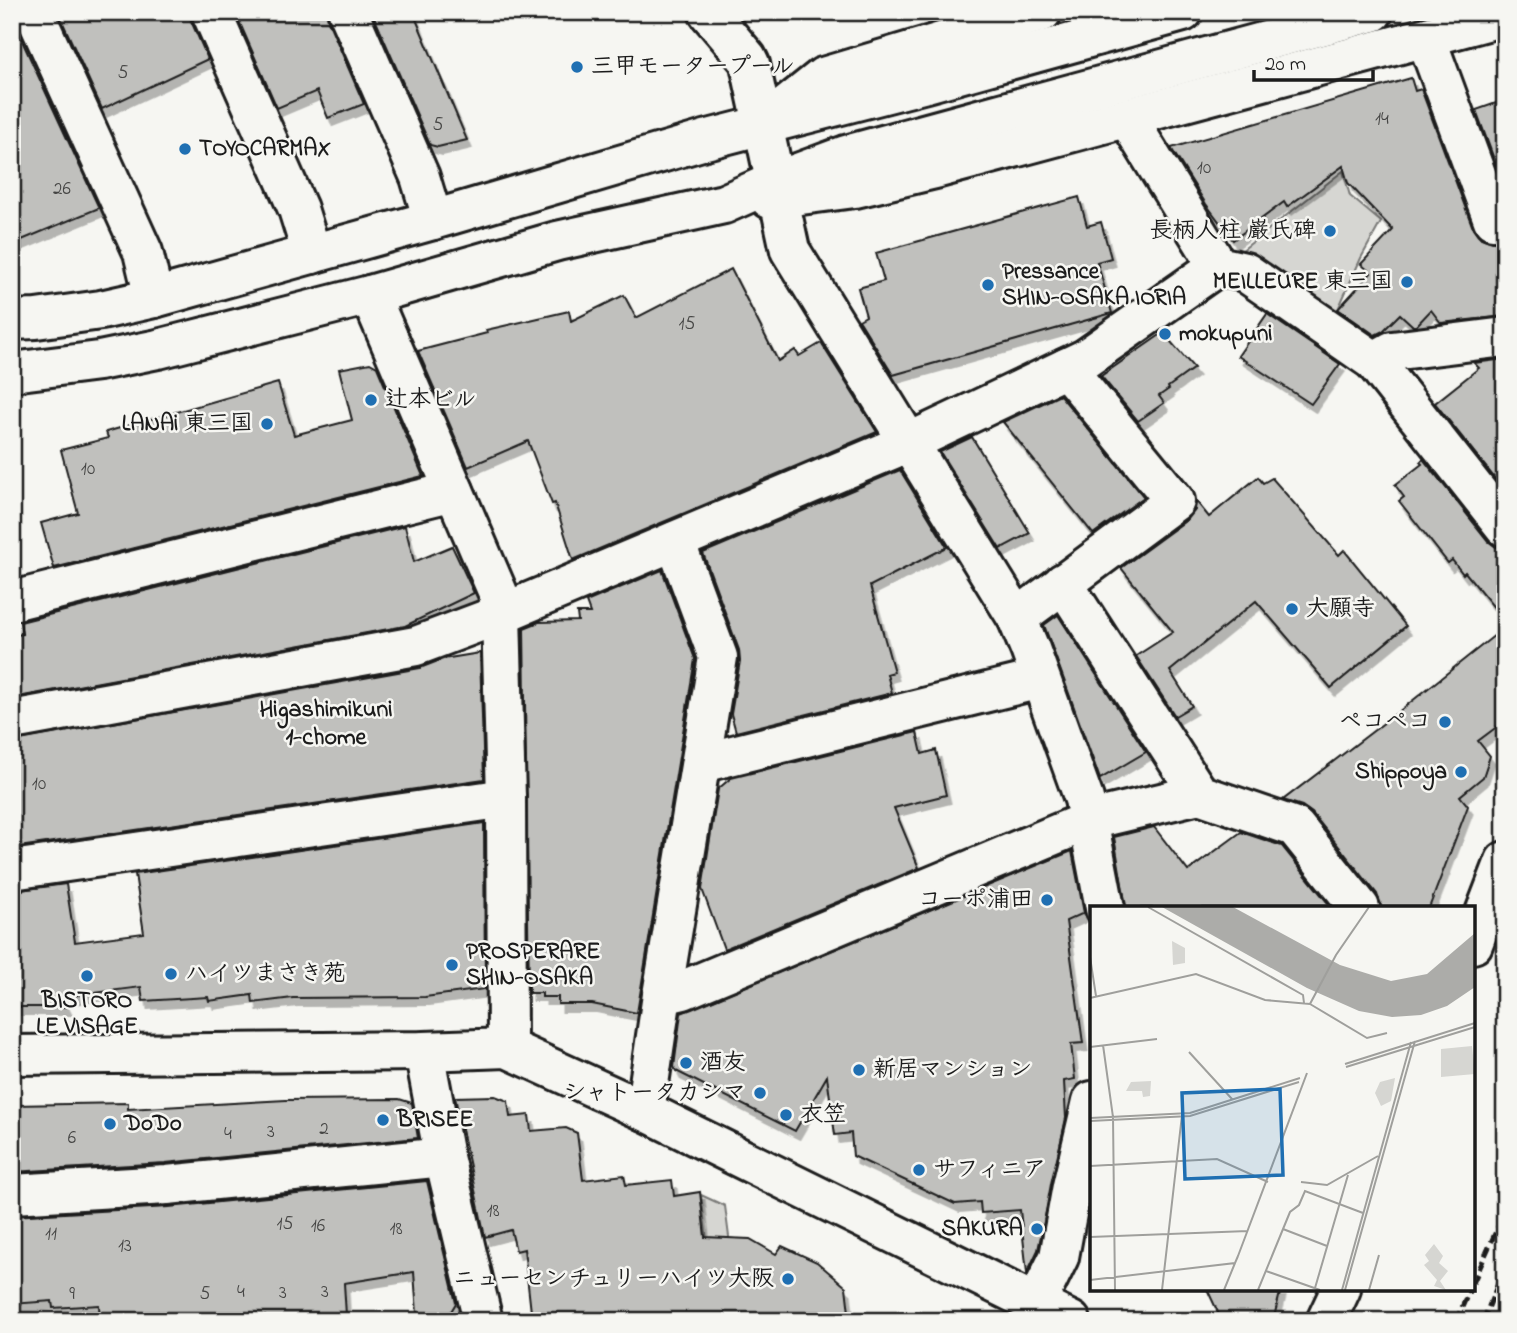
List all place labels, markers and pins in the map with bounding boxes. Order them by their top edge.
place label: 三甲モータープール [591,51,795,84]
marker: 三甲モータープール [569,59,585,75]
place label: TOYOCARMAX [199,133,331,166]
marker: TOYOCARMAX [177,141,193,157]
place label: 長柄人柱 巌氏碑 [1149,215,1316,248]
marker: 長柄人柱 巌氏碑 [1322,223,1338,239]
place label: Pressance SHIN-OSAKA IORIA [1002,256,1186,315]
place label: MEILLEURE 東三国 [1213,266,1393,299]
marker: MEILLEURE 東三国 [1399,274,1415,290]
marker: Pressance SHIN-OSAKA IORIA [980,277,996,293]
place label: mokupuni [1179,318,1272,351]
marker: mokupuni [1157,326,1173,342]
place label: 辻本ビル [385,384,477,417]
marker: 辻本ビル [363,392,379,408]
place label: LANAi 東三国 [122,408,253,441]
marker: LANAi 東三国 [259,416,275,432]
place label: 大願寺 [1306,593,1375,626]
marker: 大願寺 [1284,601,1300,617]
place label: ペコペコ [1339,706,1431,739]
marker: ペコペコ [1437,714,1453,730]
place label: Shippoya [1355,756,1447,791]
marker: Shippoya [1453,764,1469,780]
place label: コーポ浦田 [918,884,1033,917]
marker: コーポ浦田 [1039,892,1055,908]
place label: PROSPERARE SHIN-OSAKA [466,936,600,995]
marker: PROSPERARE SHIN-OSAKA [444,957,460,973]
place label: ハイツまさき苑 [185,958,346,991]
marker: ハイツまさき苑 [163,966,179,982]
marker: BISTORO LE VISAGE [79,968,95,984]
place label: BISTORO LE VISAGE [36,985,138,1044]
place label: 酒友 [700,1047,746,1080]
place label: 新居マンション [873,1054,1032,1087]
marker: 酒友 [678,1055,694,1071]
marker: 新居マンション [851,1062,867,1078]
place label: シャトータカシマ [563,1077,746,1110]
marker: シャトータカシマ [752,1085,768,1101]
place label: 衣笠 [800,1099,846,1132]
place label: BRISEE [396,1104,473,1137]
marker: 衣笠 [778,1107,794,1123]
place label: DoDo [123,1108,182,1141]
marker: BRISEE [375,1112,391,1128]
marker: DoDo [102,1116,118,1132]
place label: サフィニア [933,1154,1046,1187]
marker: サフィニア [911,1162,927,1178]
place label: SAKURA [941,1213,1023,1246]
marker: SAKURA [1029,1221,1045,1237]
place label: ニューセンチュリーハイツ大阪 [453,1263,774,1296]
marker: ニューセンチュリーハイツ大阪 [780,1271,796,1287]

